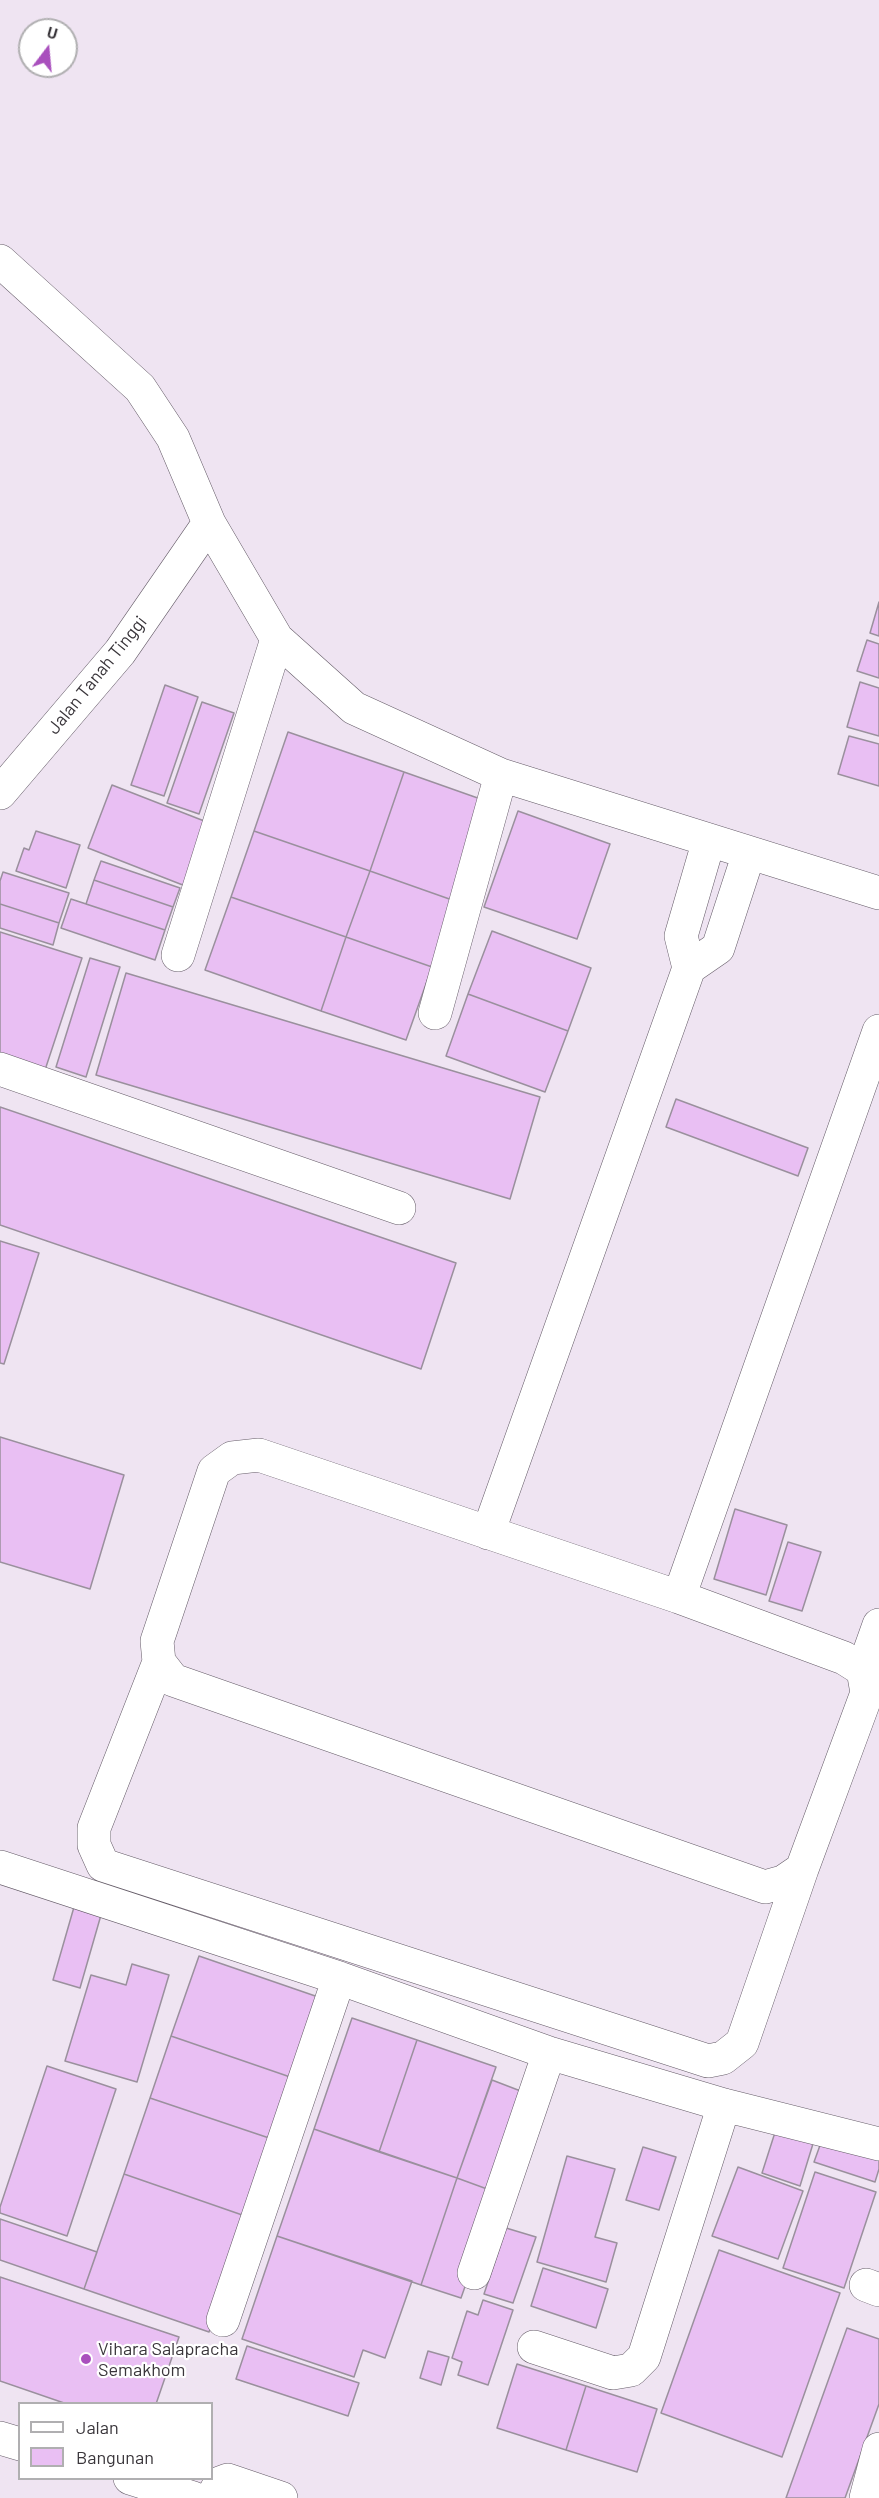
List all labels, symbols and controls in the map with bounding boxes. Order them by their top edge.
north arrow [18,18,78,78]
text: U [45,22,60,43]
street label: Jalan Tanah Tinggi [43,612,151,738]
place label: Vihara Salapracha Semakhom [98,2338,238,2380]
marker: Vihara Salapracha Semakhom [79,2352,93,2366]
legend [18,2402,213,2480]
text: Jalan [76,2416,119,2438]
text: Bangunan [76,2446,154,2468]

